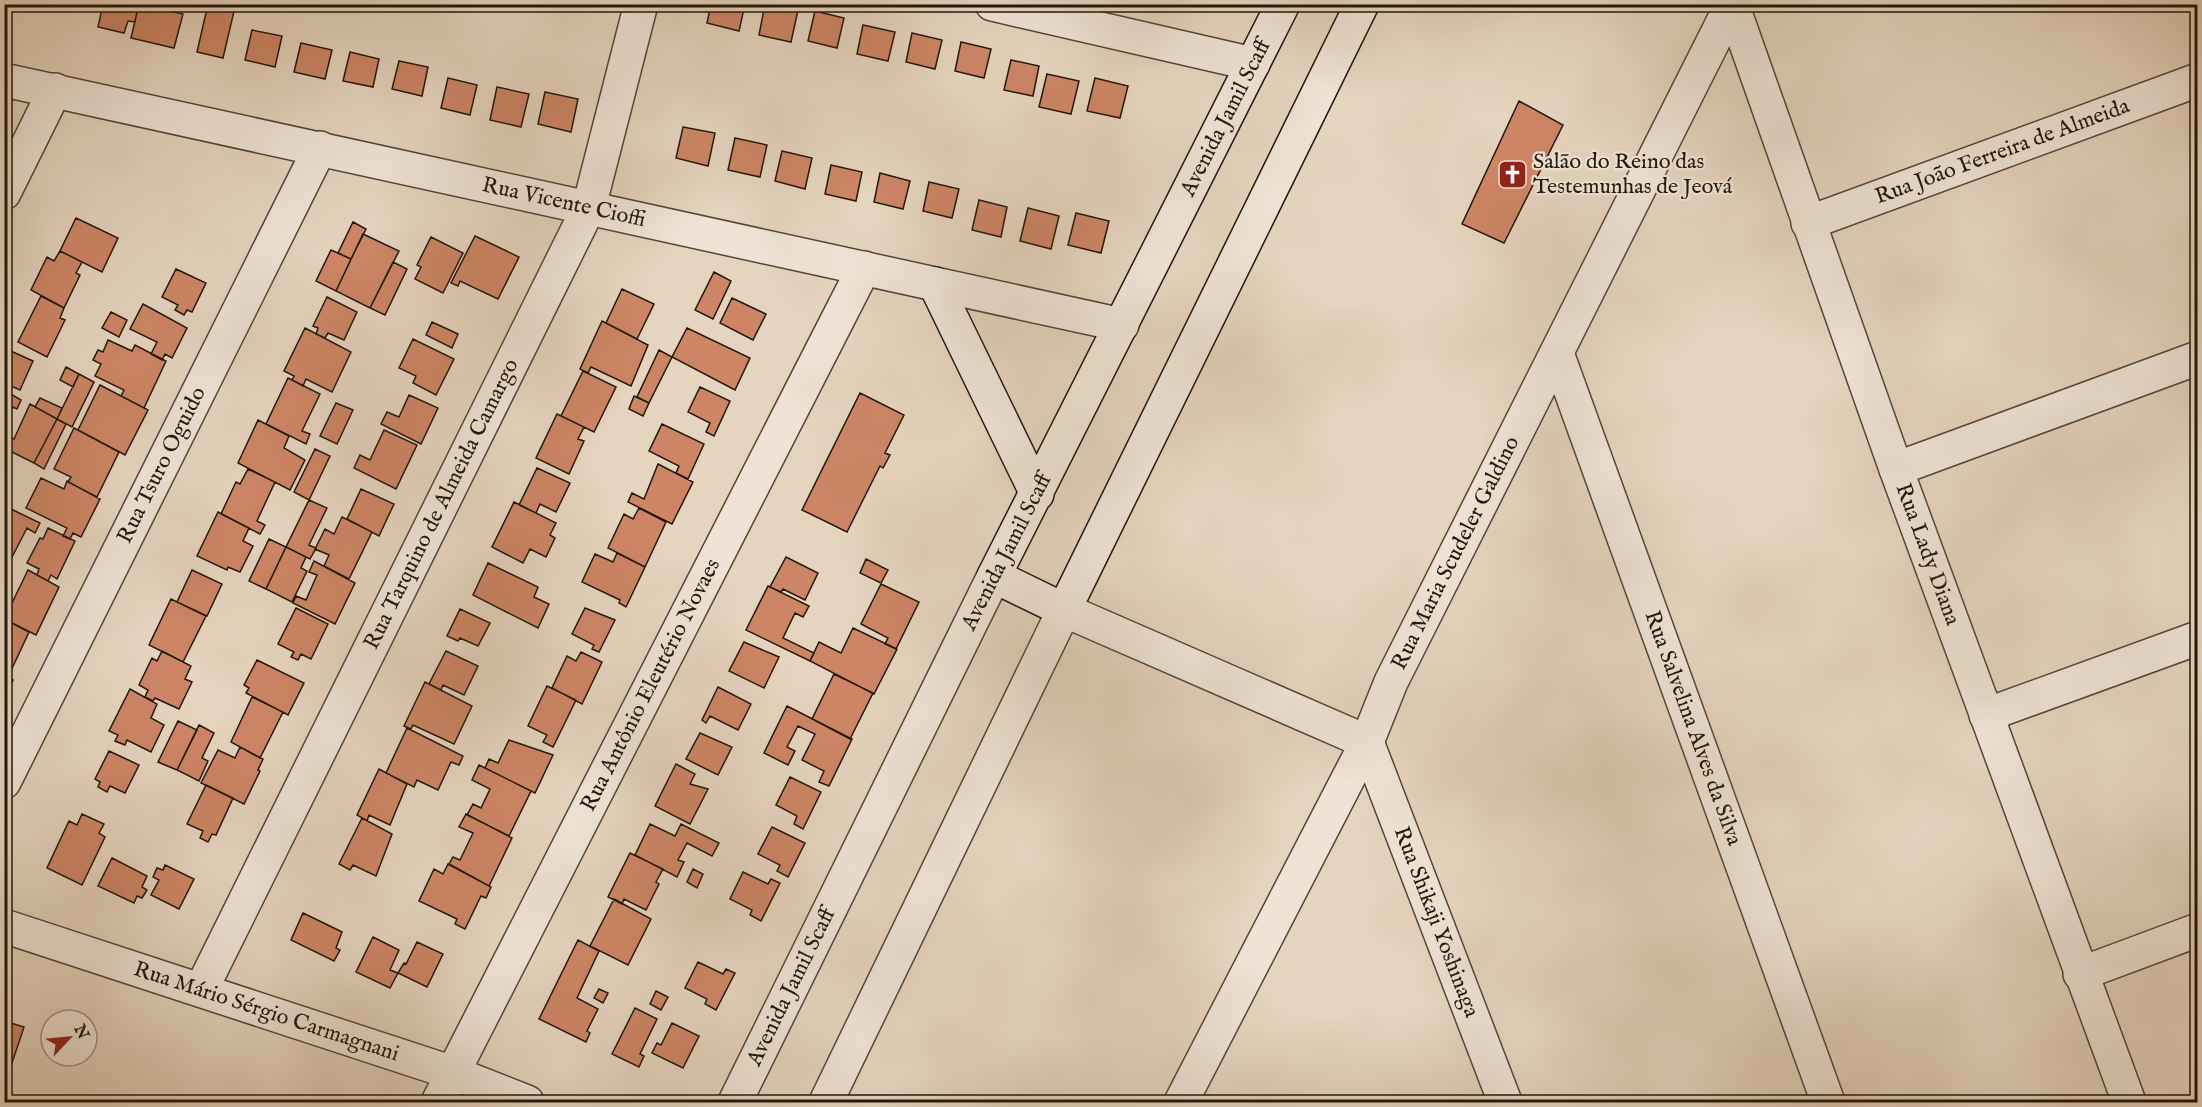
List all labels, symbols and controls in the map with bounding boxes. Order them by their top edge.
street label: Avenida Jamil Scaff [1174,32,1279,202]
street label: Rua João Ferreira de Almeida [1871,92,2134,211]
place label: Salão do Reino das Testemunhas de Jeová [1533,148,1733,201]
church icon: Salão do Reino das Testemunhas de Jeová [1496,159,1528,191]
street label: Rua Vicente Cioffi [479,171,648,234]
street label: Rua Tarquino de Almeida Camargo [358,354,526,654]
street label: Rua Tsuro Oguido [111,382,213,548]
street label: Rua Maria Scudeler Galdino [1385,432,1526,675]
street label: Avenida Jamil Scaff [955,466,1060,636]
street label: Rua Lady Diana [1889,480,1966,630]
street label: Rua Antônio Eleutério Novaes [575,554,727,816]
street label: Rua Salvelina Alves da Silva [1637,607,1748,850]
street label: Rua Shikaji Yoshinaga [1387,823,1485,1022]
street label: Avenida Jamil Scaff [740,901,844,1072]
street label: Rua Mário Sérgio Carmagnani [130,955,403,1068]
north arrow [39,1008,99,1068]
text: N [68,1021,93,1043]

